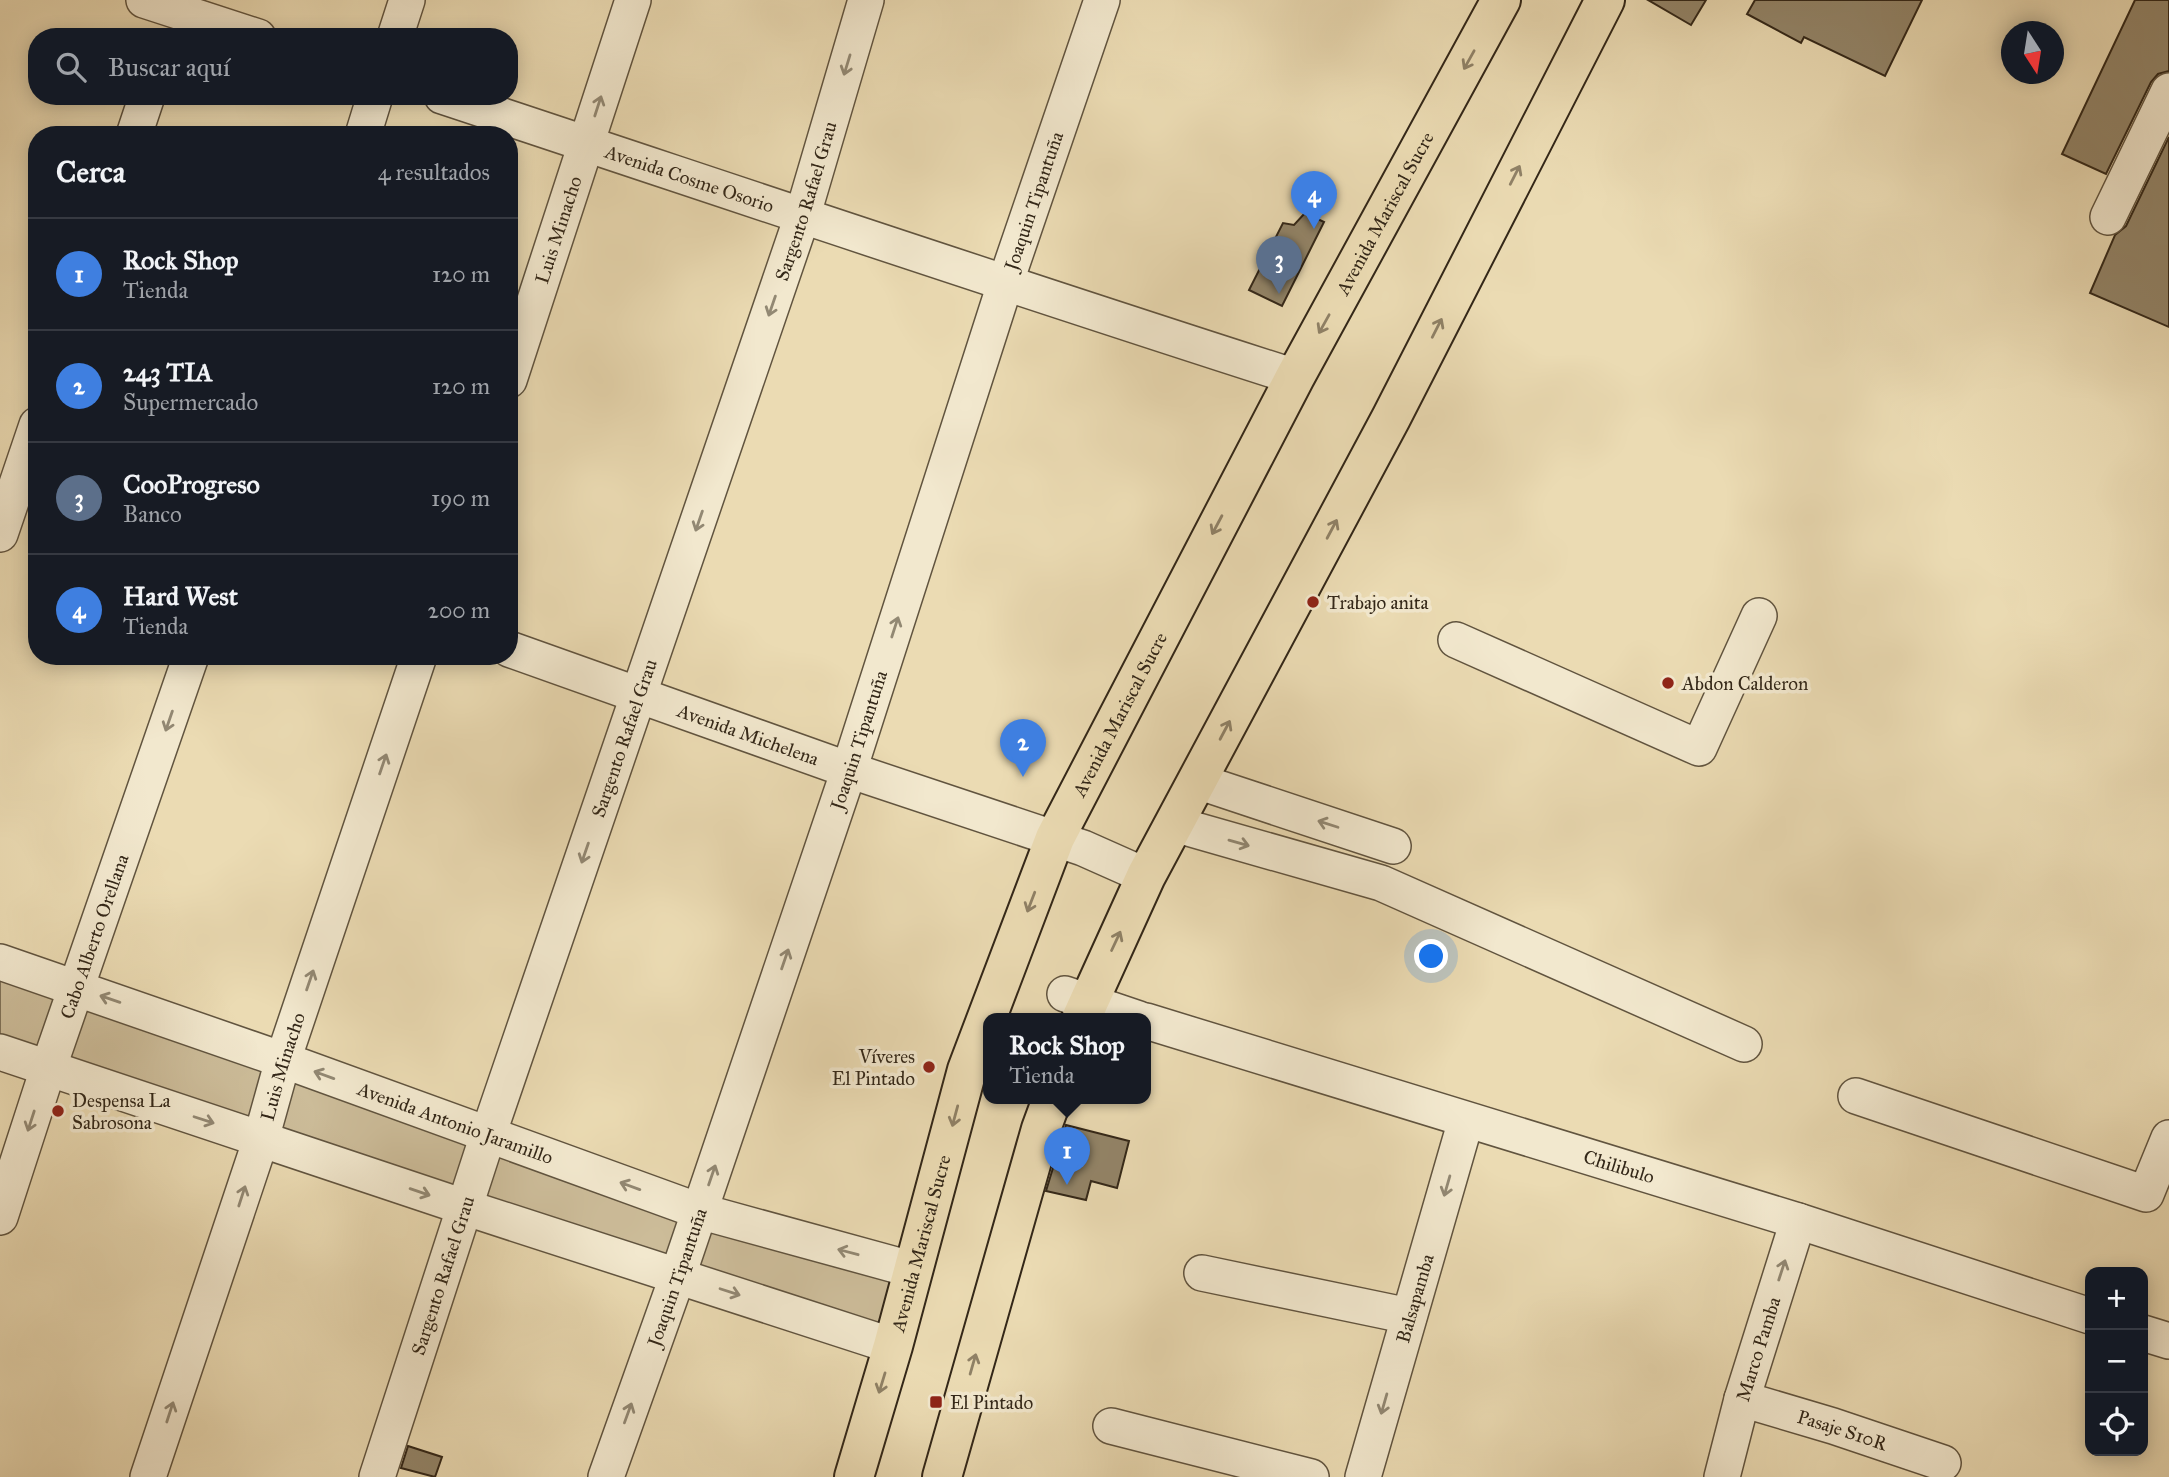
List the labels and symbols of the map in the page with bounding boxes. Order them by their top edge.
north arrow [2001,21,2064,84]
one-way arrow [1462,49,1475,70]
one-way arrow [839,54,852,76]
one-way arrow [593,95,606,117]
street label: Sargento Rafael Grau [770,119,842,284]
street label: Joaquin Tipantuña [999,128,1069,275]
street label: Avenida Mariscal Sucre [1331,128,1439,300]
street label: Avenida Cosme Osorio [601,140,777,218]
one-way arrow [1508,165,1522,186]
pin: 4 [1291,171,1337,229]
street label: Luis Minacho [530,173,587,287]
pin: 3 [1256,236,1302,294]
one-way arrow [765,294,777,316]
one-way arrow [1317,313,1330,334]
one-way arrow [1430,318,1444,339]
one-way arrow [692,510,704,532]
one-way arrow [1210,514,1224,535]
one-way arrow [1325,520,1339,540]
place label: Trabajo anita [1327,591,1430,614]
marker: Trabajo anita [1305,594,1321,610]
one-way arrow [889,616,902,638]
street label: Avenida Mariscal Sucre [1067,628,1172,802]
street label: Sargento Rafael Grau [586,656,662,820]
street label: Joaquin Tipantuña [825,667,892,815]
place label: Abdon Calderon [1681,672,1808,695]
marker: Abdon Calderon [1660,675,1676,691]
street label: Avenida Michelena [673,699,823,771]
one-way arrow [162,709,174,731]
pin: 2 [1000,719,1046,777]
one-way arrow [1218,720,1232,741]
one-way arrow [377,753,390,775]
one-way arrow [1318,817,1340,829]
one-way arrow [1228,837,1250,850]
one-way arrow [578,841,590,863]
street label: Cabo Alberto Orellana [55,850,134,1022]
one-way arrow [1024,891,1036,913]
one-way arrow [1110,931,1123,952]
your location [1414,939,1448,973]
one-way arrow [779,949,792,971]
one-way arrow [305,969,317,991]
one-way arrow [99,992,121,1004]
street label: Luis Minacho [256,1009,310,1123]
place label: Víveres El Pintado [832,1045,915,1090]
marker: Víveres El Pintado [921,1059,937,1075]
one-way arrow [314,1068,336,1080]
street label: Avenida Antonio Jaramillo [354,1077,556,1169]
place label: Despensa La Sabrosona [72,1089,172,1134]
marker: Despensa La Sabrosona [50,1103,66,1119]
one-way arrow [948,1104,961,1127]
one-way arrow [24,1110,37,1132]
one-way arrow [193,1115,215,1127]
pin: 1 [1044,1127,1090,1185]
street label: Chilibulo [1581,1145,1658,1188]
street label: Avenida Mariscal Sucre [886,1152,956,1335]
one-way arrow [707,1164,719,1186]
one-way arrow [1440,1174,1453,1196]
one-way arrow [620,1179,642,1191]
one-way arrow [237,1186,249,1208]
one-way arrow [409,1186,431,1199]
street label: Sargento Rafael Grau [406,1193,479,1358]
street label: Joaquin Tipantuña [642,1204,712,1352]
one-way arrow [837,1245,860,1258]
street label: Balsapamba [1391,1250,1439,1346]
one-way arrow [1777,1260,1790,1282]
one-way arrow [718,1287,740,1299]
street label: Marco Pamba [1731,1293,1786,1404]
one-way arrow [967,1353,980,1376]
one-way arrow [874,1372,887,1394]
place label: El Pintado [950,1391,1033,1414]
one-way arrow [1377,1392,1390,1415]
marker: El Pintado [928,1394,944,1410]
one-way arrow [165,1402,177,1424]
one-way arrow [623,1402,636,1424]
street label: Pasaje S10R [1795,1405,1891,1456]

